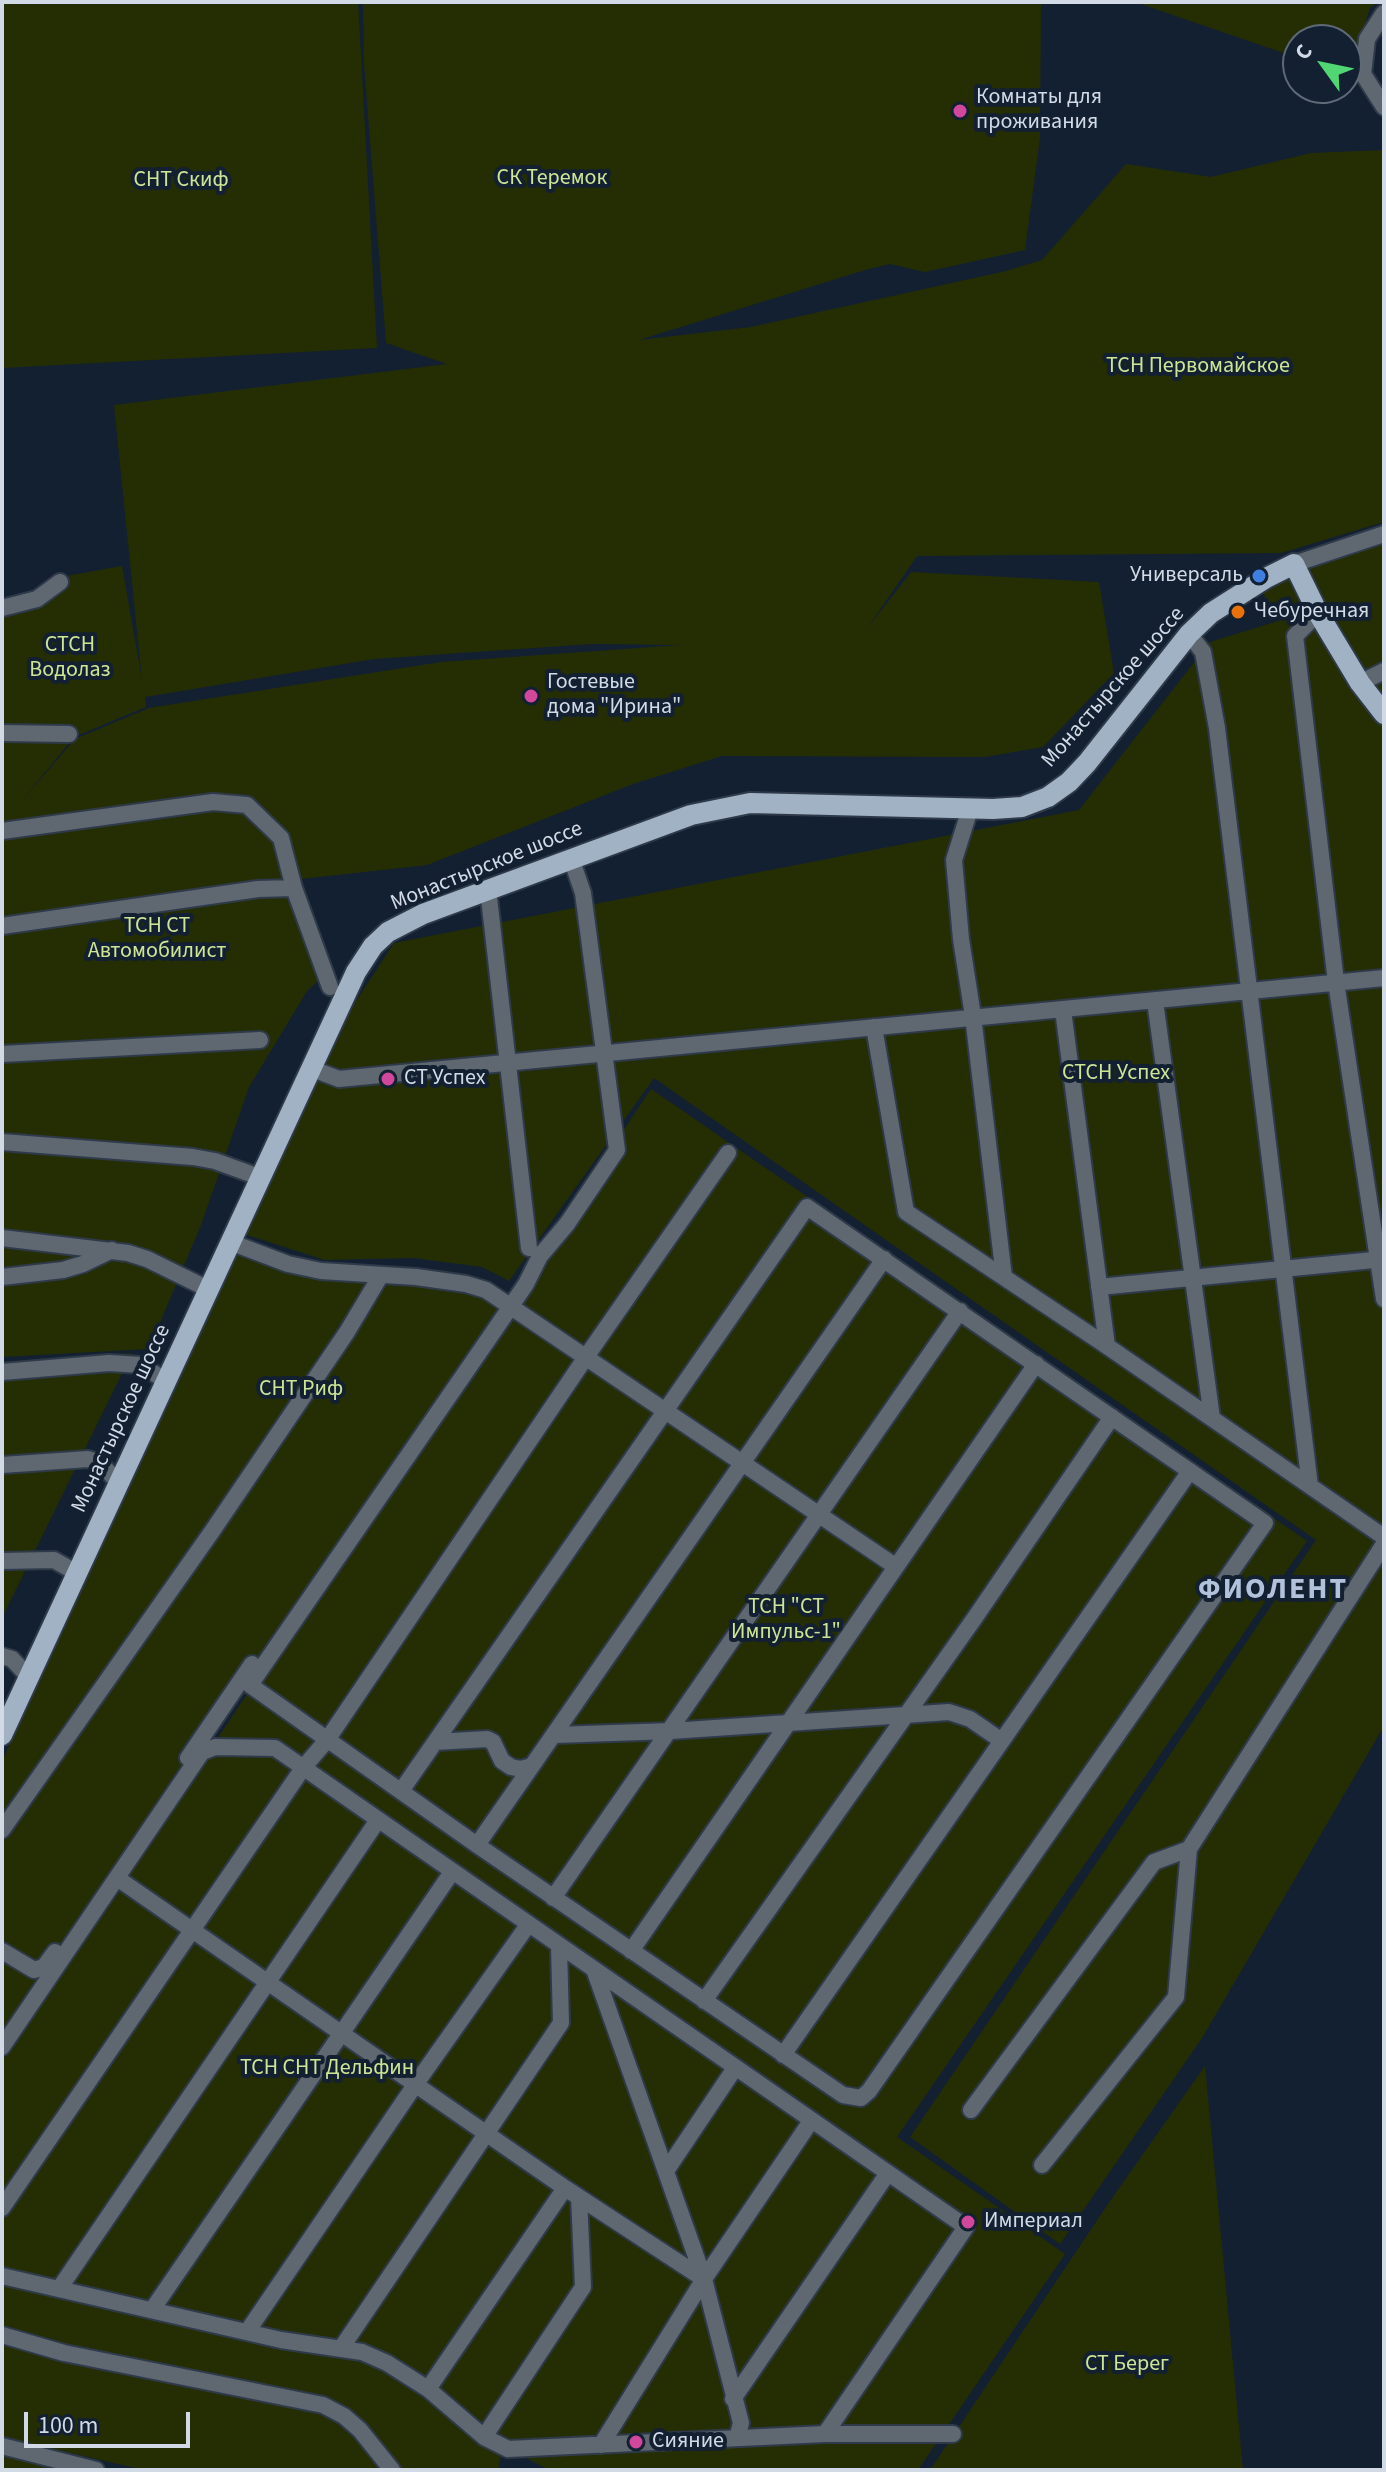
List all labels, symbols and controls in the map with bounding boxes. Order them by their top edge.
north arrow [1282,24,1362,104]
text: С [1287,38,1320,66]
place label: Комнаты для проживания [976,85,1102,136]
marker: Комнаты для проживания [951,102,969,120]
park label: СК Теремок [497,166,607,192]
park label: СНТ Скиф [133,168,229,194]
park label: ТСН Первомайское [1106,354,1290,380]
place label: Универсаль [1130,563,1243,589]
marker: Универсаль [1250,567,1268,585]
place label: Чебуречная [1254,599,1369,625]
street label: Монастырское шоссе [1037,602,1191,774]
marker: Чебуречная [1229,603,1247,621]
park label: СТСН Водолаз [29,633,111,684]
place label: Гостевые дома "Ирина" [547,670,681,722]
marker: Гостевые дома "Ирина" [522,687,540,705]
street label: Монастырское шоссе [387,816,587,918]
park label: ТСН СТ Автомобилист [88,914,226,966]
park label: СТСН Успех [1062,1061,1170,1087]
place label: СТ Успех [404,1066,486,1092]
marker: СТ Успех [379,1070,397,1088]
street label: Монастырское шоссе [67,1321,177,1517]
park label: СНТ Риф [259,1377,343,1403]
district label: ФИОЛЕНТ [1198,1573,1348,1609]
park label: ТСН "СТ Импульс-1" [731,1595,841,1646]
park label: ТСН СНТ Дельфин [240,2056,414,2082]
place label: Империал [984,2209,1083,2235]
marker: Империал [959,2213,977,2231]
park label: СТ Берег [1085,2352,1169,2378]
scale bar [28,2396,194,2446]
text: 100 m [38,2408,98,2443]
place label: Сияние [652,2429,724,2455]
marker: Сияние [627,2433,645,2451]

